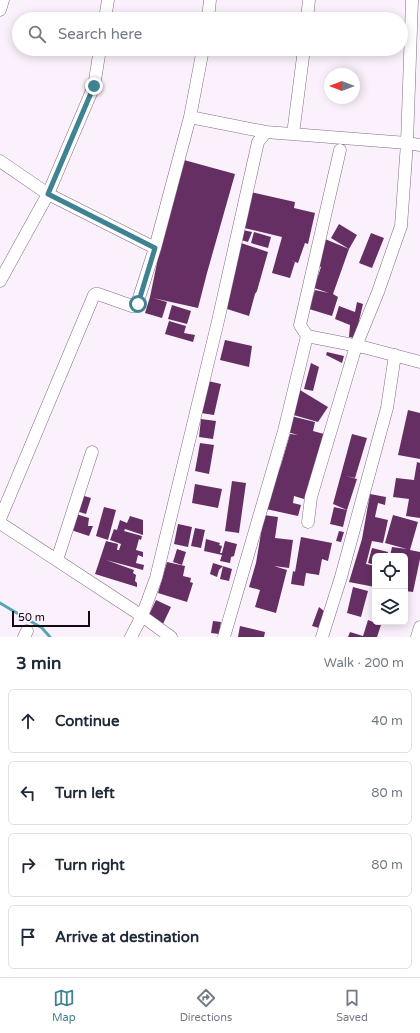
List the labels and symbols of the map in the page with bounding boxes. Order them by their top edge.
north arrow [324,68,360,104]
route end [85,77,103,95]
route start [129,295,147,313]
scale bar [12,609,90,628]

